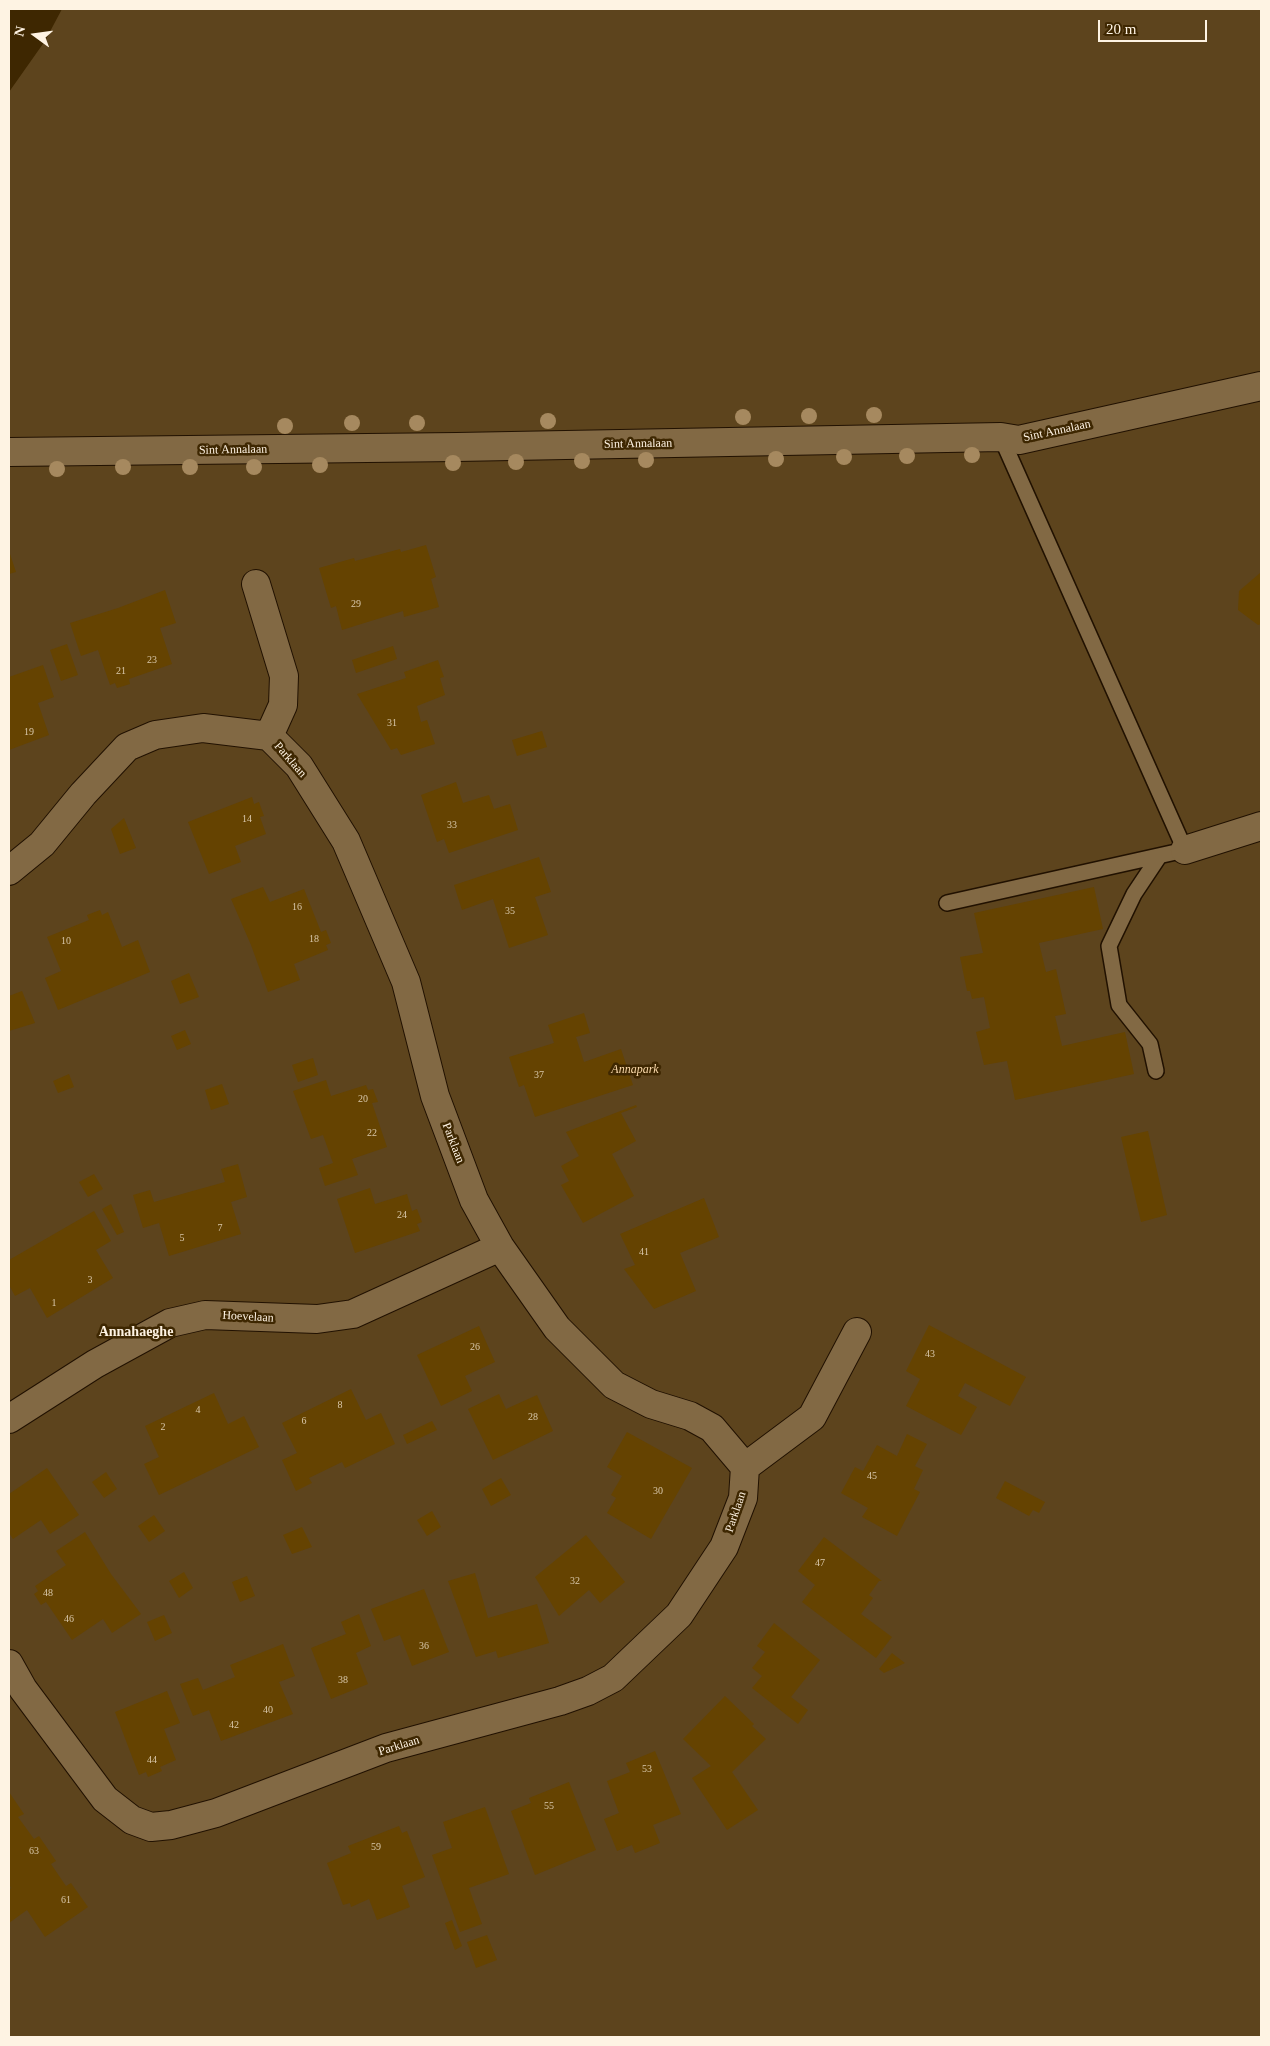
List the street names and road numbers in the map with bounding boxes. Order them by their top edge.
street label: Sint Annalaan [1022,417,1092,445]
street label: Sint Annalaan [604,436,672,452]
street label: Sint Annalaan [199,442,267,458]
street label: Parklaan [271,739,309,781]
street label: Parklaan [439,1121,467,1165]
street label: Hoevelaan [222,1308,274,1326]
street label: Parklaan [722,1490,750,1534]
street label: Parklaan [377,1733,421,1759]

